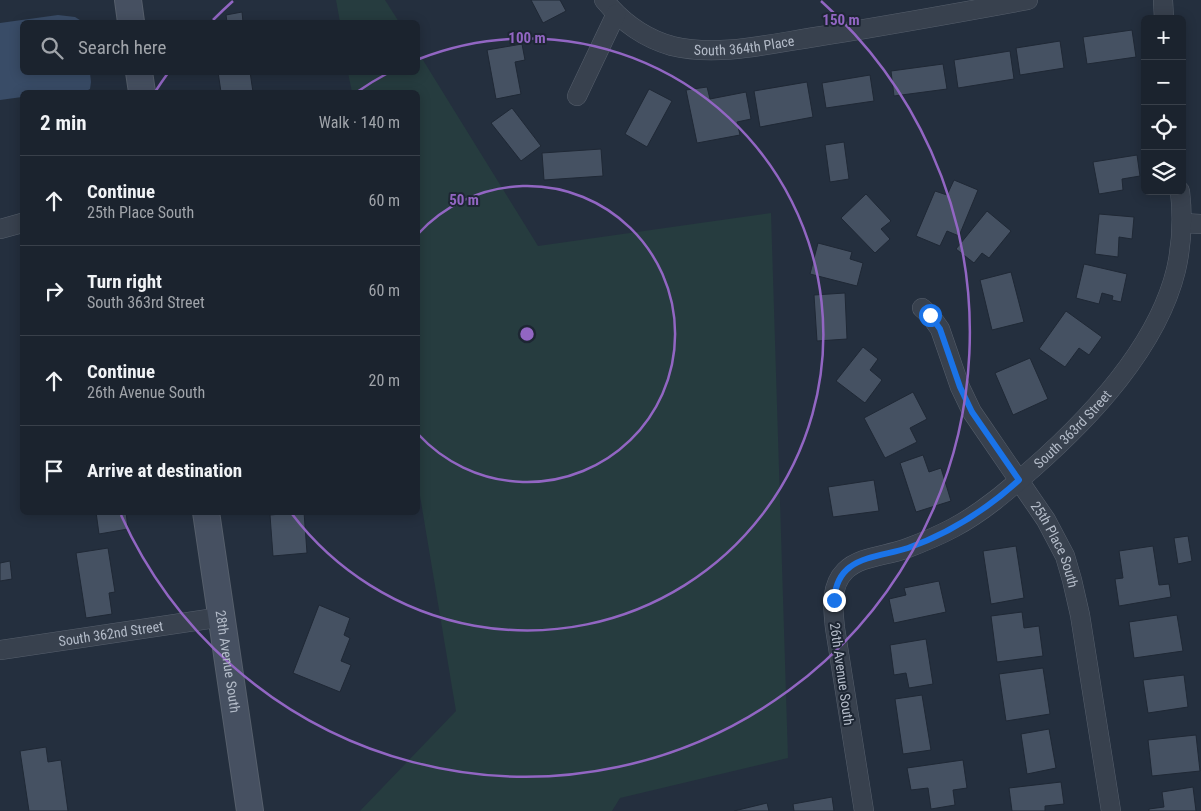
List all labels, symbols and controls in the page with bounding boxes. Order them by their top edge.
text: 150 m [822,11,860,29]
map controls [1141,15,1186,195]
button: + [1141,15,1186,60]
search box [20,20,420,75]
text: 100 m [508,29,546,47]
street label: South 364th Place [693,32,796,58]
icon: search [38,34,66,62]
text: Search here [78,36,166,59]
button: − [1141,60,1186,105]
button: locate [1141,105,1186,150]
text: 2 min [40,111,87,135]
text: Walk · 140 m [319,113,400,132]
button: layers [1141,150,1186,195]
text: Continue [87,180,155,203]
icon: ahead [40,187,68,215]
text: 60 m [368,191,400,210]
text: 50 m [449,191,479,209]
text: 25th Place South [87,203,194,222]
text: Turn right [87,270,162,293]
icon: right [40,277,68,305]
text: 60 m [368,281,400,300]
text: South 363rd Street [87,293,205,312]
route start [919,304,942,327]
centre of rings [518,325,536,343]
text: Continue [87,360,155,383]
icon: ahead [40,367,68,395]
text: 20 m [368,371,400,390]
text: 26th Avenue South [87,383,205,402]
street label: South 363rd Street [1031,387,1115,472]
icon: arrive [40,457,68,485]
text: Arrive at destination [87,459,242,482]
street label: 25th Place South [1028,498,1081,589]
route end [823,589,846,612]
street label: 28th Avenue South [213,609,243,714]
street label: South 362nd Street [57,618,164,649]
street label: 26th Avenue South [827,622,857,726]

